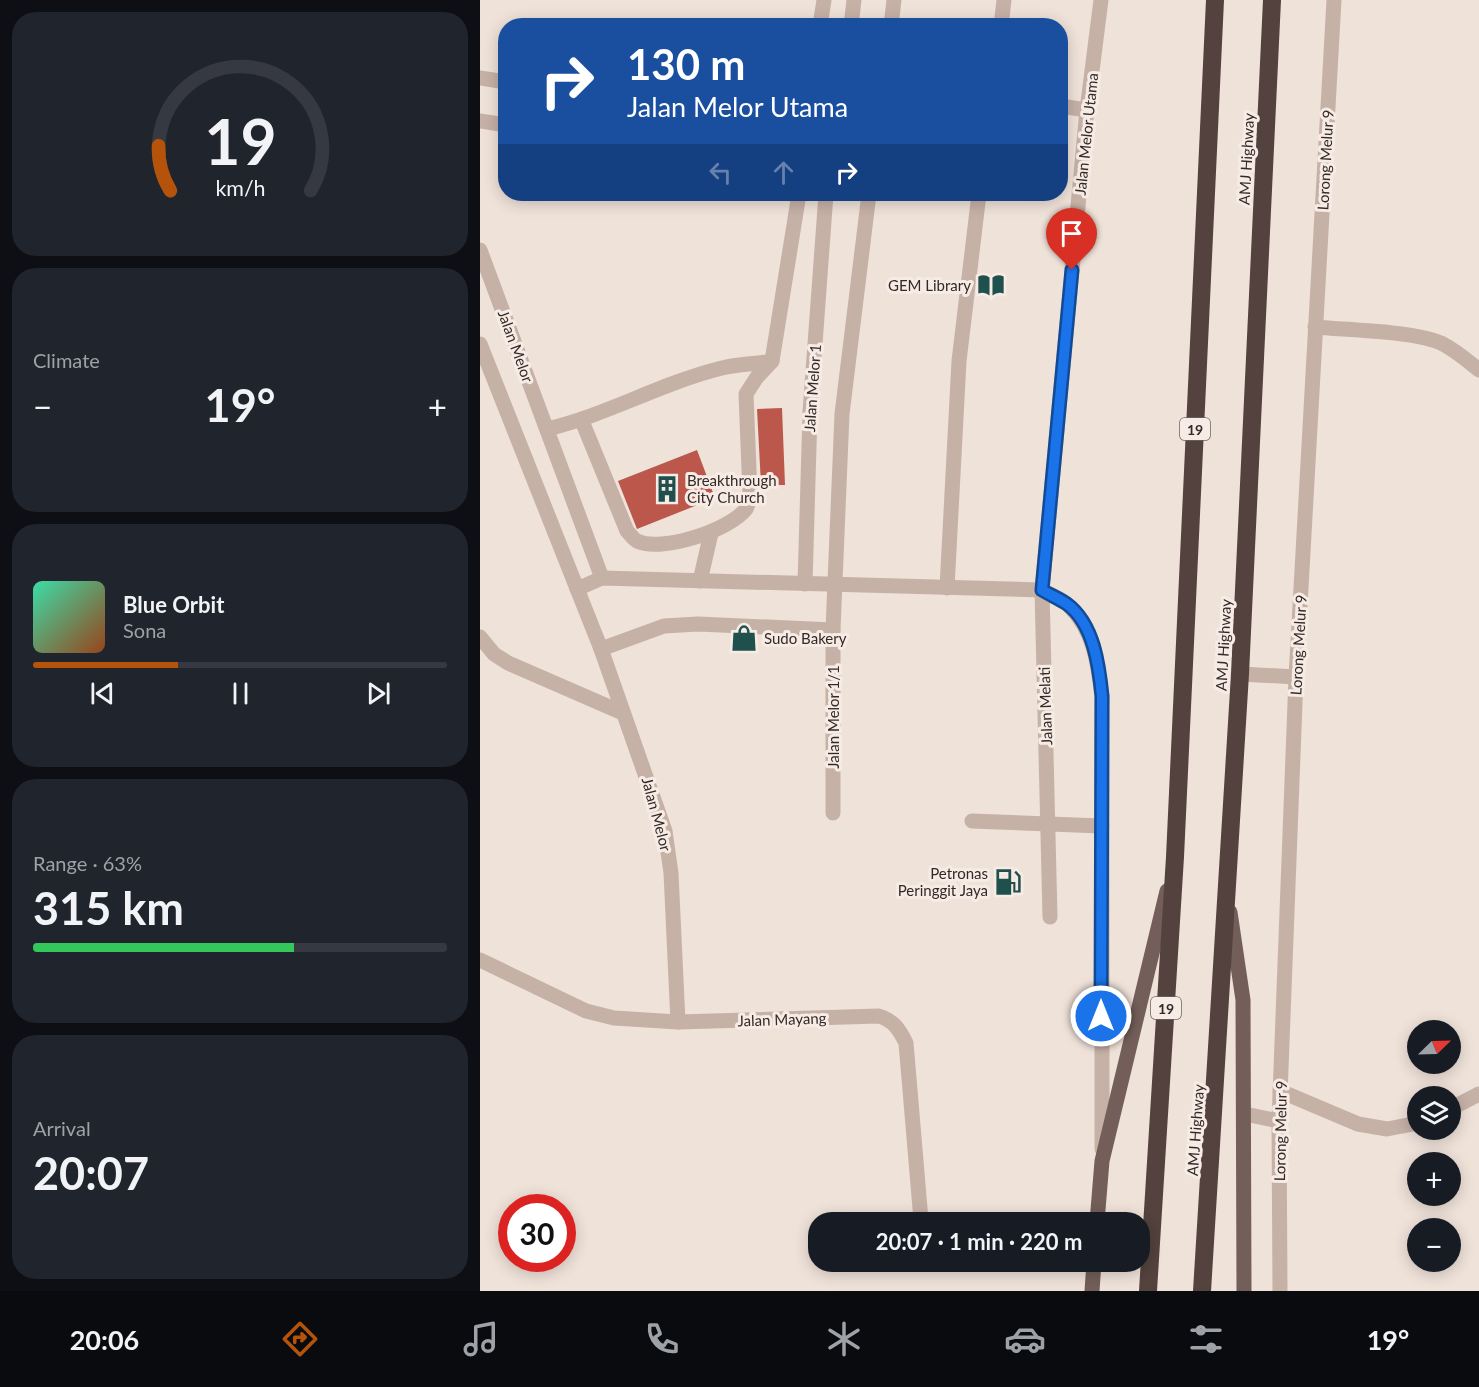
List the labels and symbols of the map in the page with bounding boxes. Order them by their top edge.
street label: Jalan Melor Utama [1071,72,1101,196]
street label: Lorong Melur 9 [1313,109,1337,211]
street label: AMJ Highway [1235,112,1257,205]
pin [1046,208,1097,270]
library icon: GEM Library [976,270,1006,300]
place label: GEM Library [888,276,971,294]
street label: Jalan Melor [495,307,538,385]
street label: Jalan Melor 1 [800,343,824,433]
road number: 19 [1180,418,1210,440]
place label: Breakthrough City Church [687,471,777,506]
building icon: Breakthrough City Church [652,474,682,504]
street label: Lorong Melur 9 [1286,594,1310,696]
street label: AMJ Highway [1212,598,1234,691]
shop icon: Sudo Bakery [729,623,759,653]
place label: Sudo Bakery [764,629,847,647]
street label: Jalan Melor 1/1 [824,665,842,769]
street label: Jalan Melati [1035,666,1055,746]
street label: Jalan Melor [638,775,676,853]
place label: Petronas Peringgit Jaya [898,864,988,899]
fuel station icon: Petronas Peringgit Jaya [993,867,1023,897]
position arrow [1069,984,1133,1048]
road number: 19 [1151,997,1181,1019]
street label: Jalan Mayang [737,1008,827,1030]
north arrow [1407,1020,1461,1074]
street label: Lorong Melur 9 [1270,1081,1290,1181]
street label: AMJ Highway [1183,1083,1207,1177]
speed limit sign: 30 [498,1194,576,1272]

